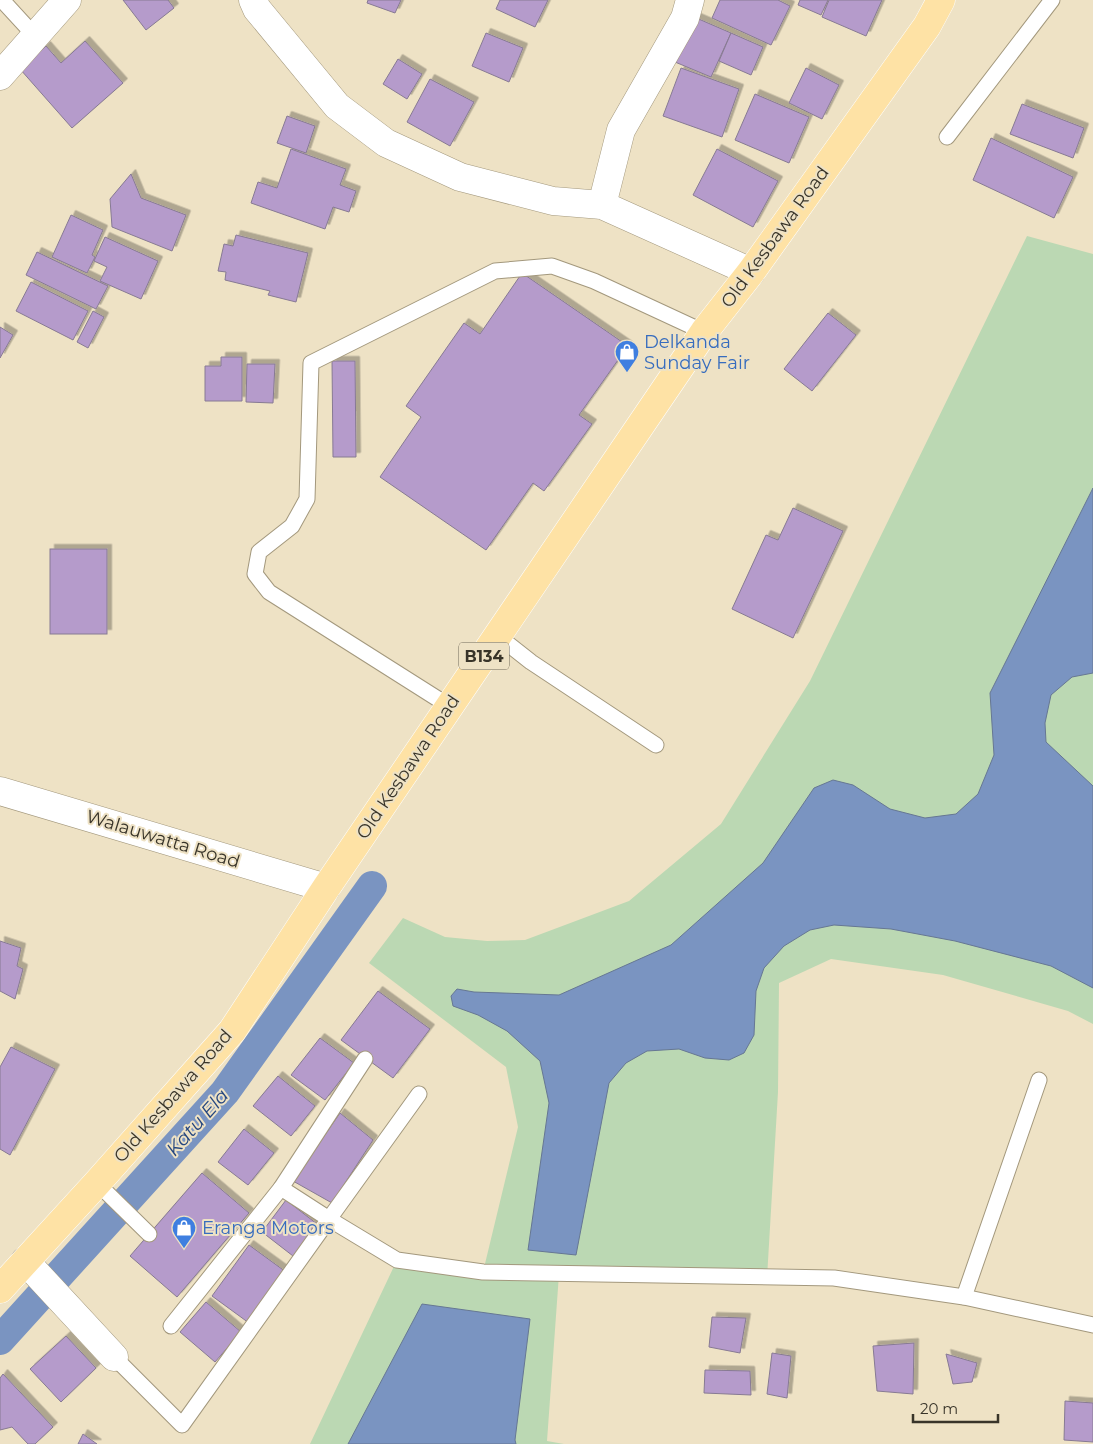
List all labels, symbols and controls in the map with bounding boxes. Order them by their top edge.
street label: Old Kesbawa Road [716,162,834,312]
place label: Delkanda Sunday Fair [644,331,750,374]
shop icon: Delkanda Sunday Fair [614,339,640,373]
road number: B134 [459,642,509,669]
street label: Old Kesbawa Road [352,691,464,843]
street label: Walauwatta Road [83,805,243,873]
street label: Old Kesbawa Road [109,1025,237,1167]
water label: Katu Ela [161,1084,233,1161]
shop icon: Eranga Motors [171,1215,197,1249]
place label: Eranga Motors [202,1217,334,1239]
scale bar [913,1392,998,1424]
text: 20 m [920,1399,958,1418]

